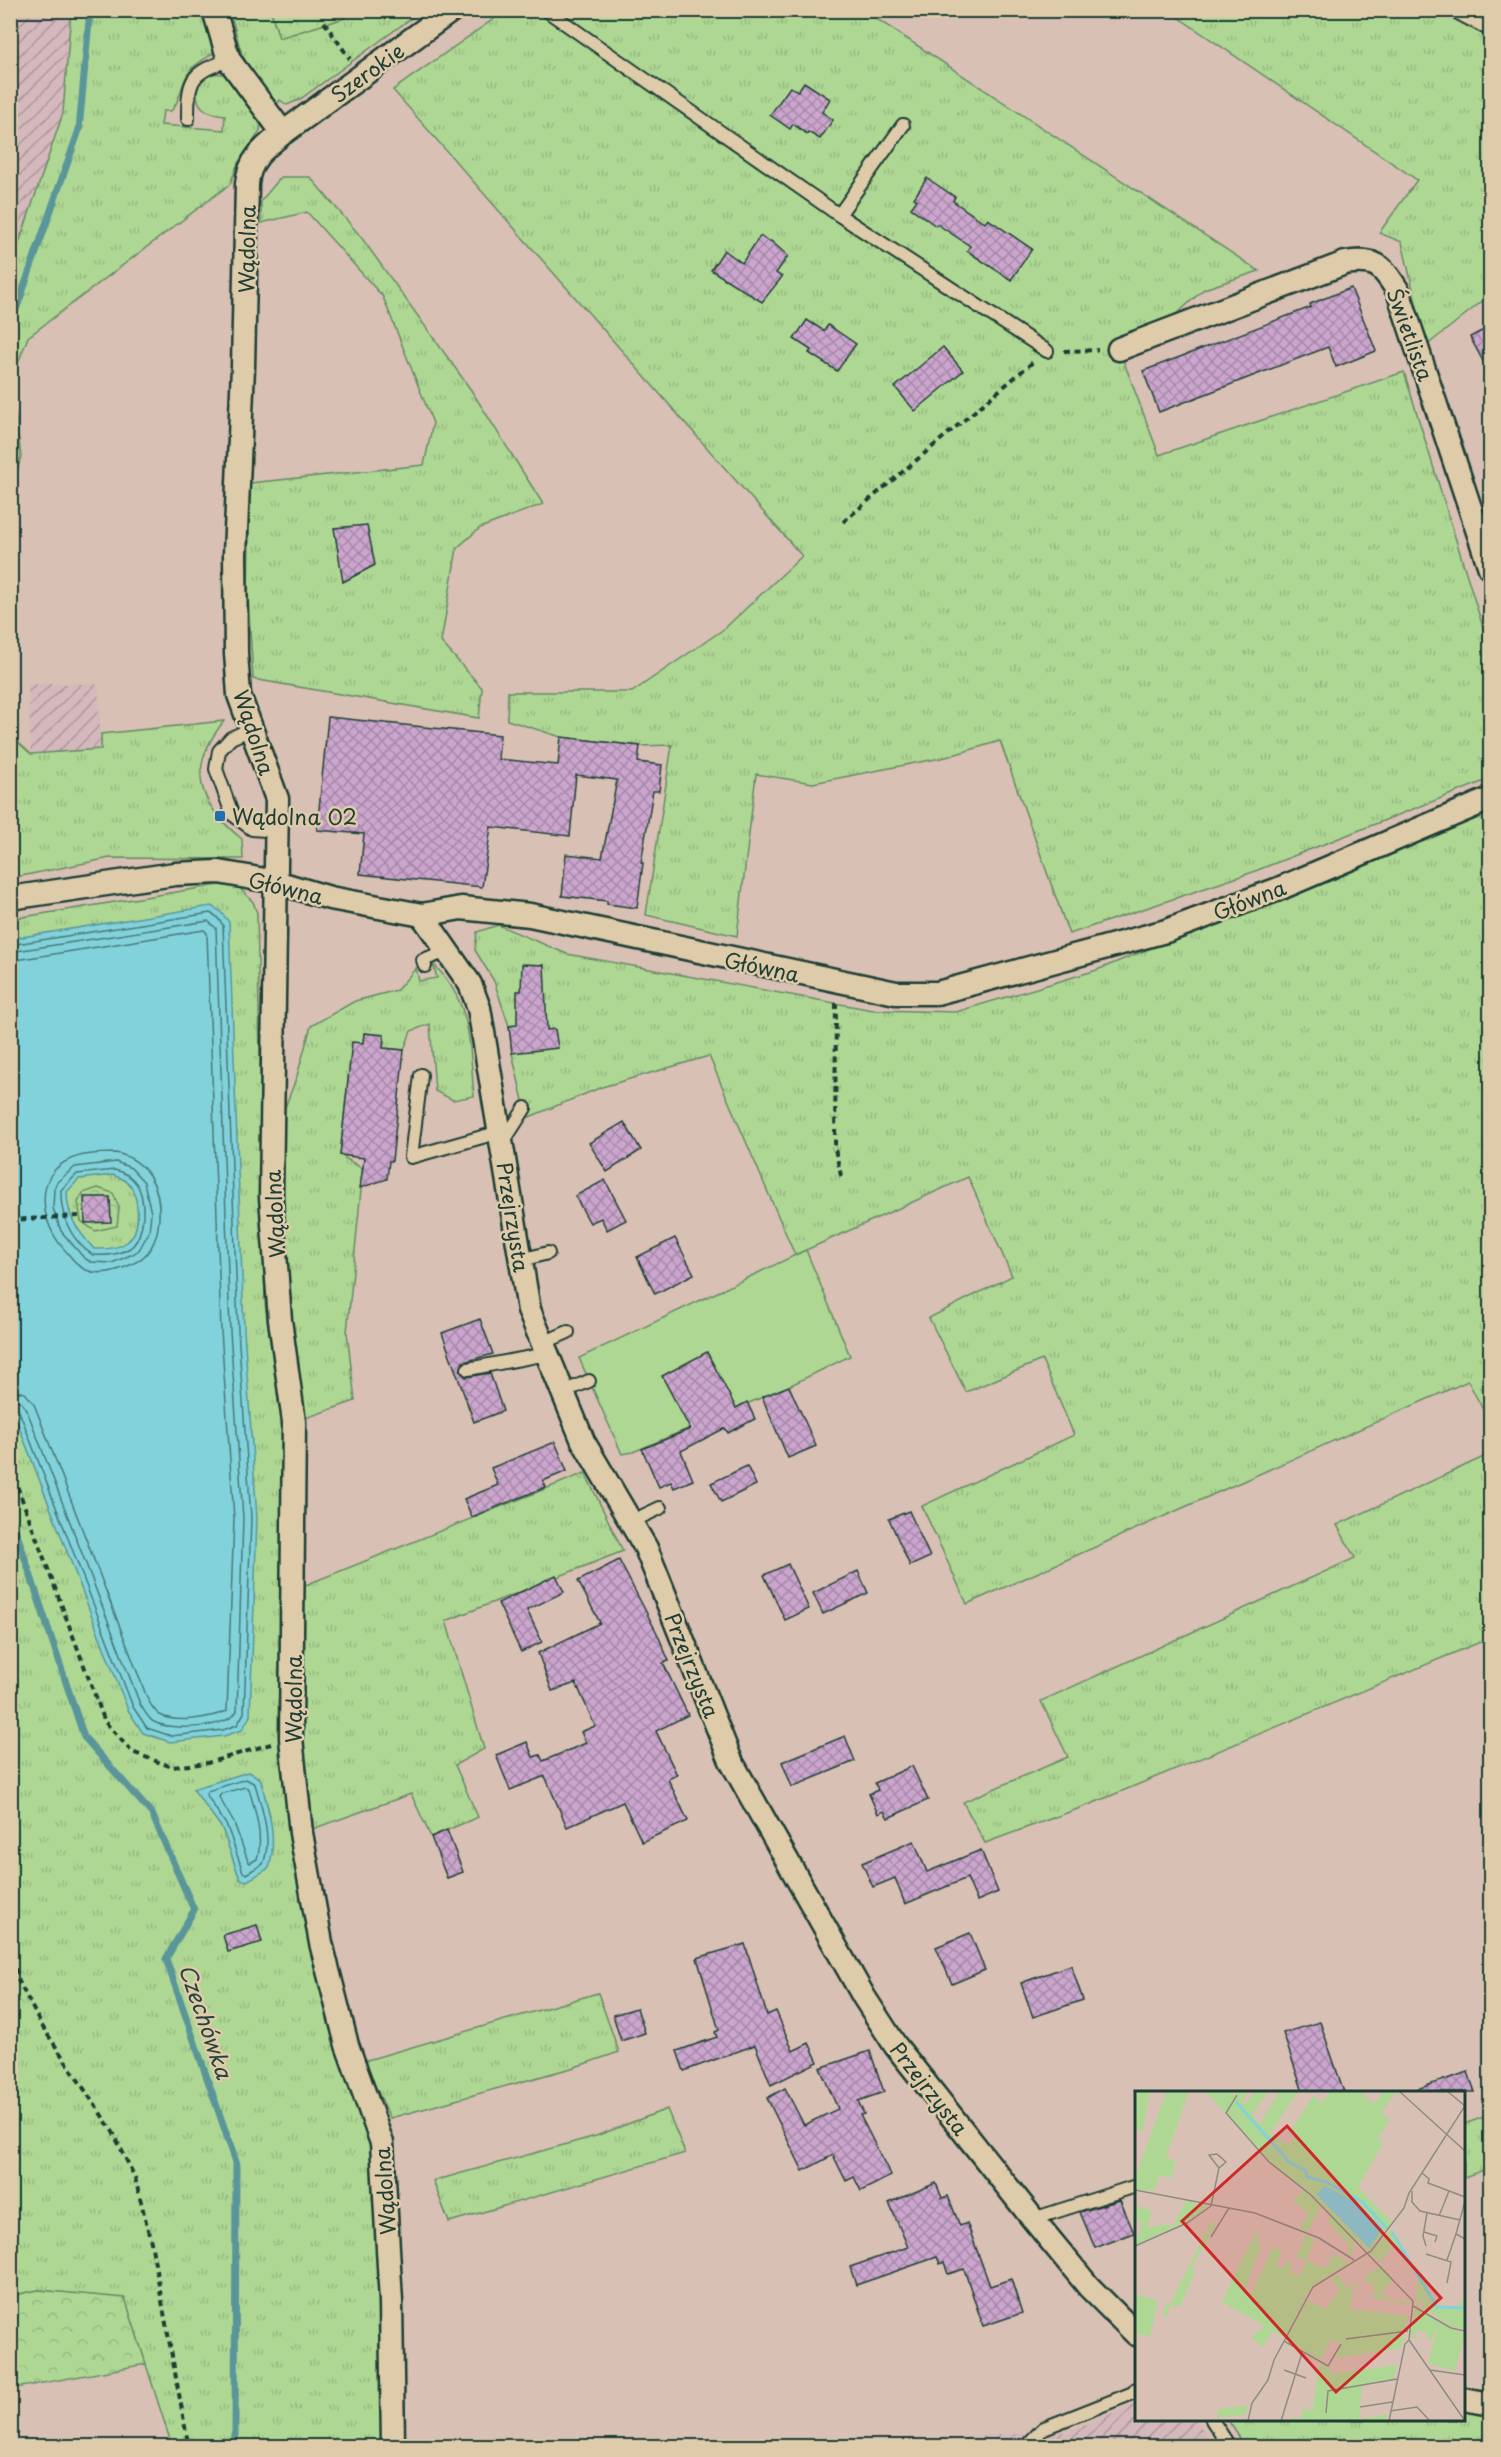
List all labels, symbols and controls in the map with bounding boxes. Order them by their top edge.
street label: Szerokie [324,34,410,110]
street label: Wądolna [229,205,263,293]
street label: Świetlista [1379,283,1443,385]
street label: Wądolna [226,685,284,779]
place label: Wądolna 02 [232,800,357,832]
marker: Wądolna 02 [213,809,227,823]
street label: Główna [245,862,327,912]
street label: Główna [1208,870,1290,928]
street label: Główna [722,942,802,990]
street label: Przejrzysta [490,1160,538,1274]
street label: Wądolna [256,1169,292,1259]
street label: Przejrzysta [657,1608,729,1722]
street label: Wądolna [277,1655,309,1743]
water label: Czechówka [172,1959,242,2084]
street label: Przejrzysta [883,2034,977,2142]
inset map [1135,2091,1465,2421]
street label: Wądolna [365,2146,403,2236]

